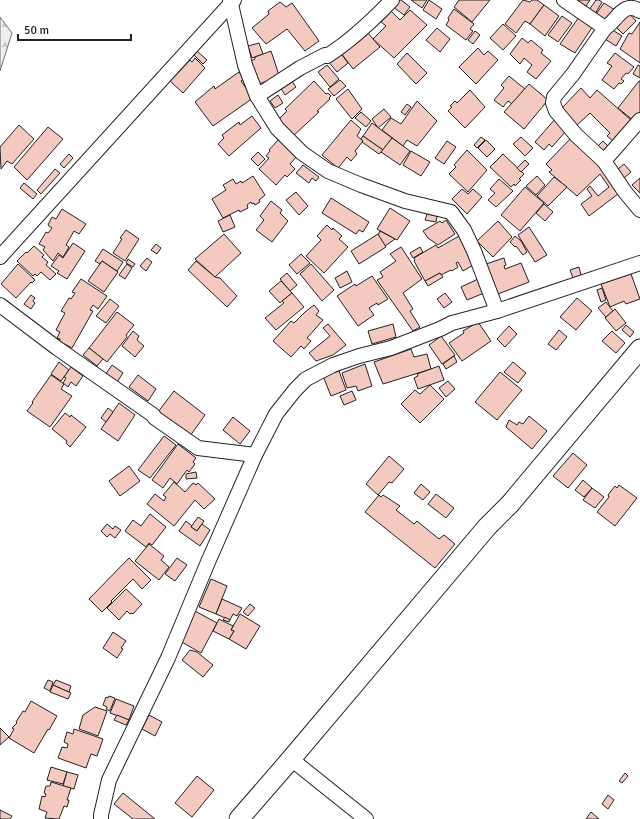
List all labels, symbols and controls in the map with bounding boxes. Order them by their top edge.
scale bar [18,16,131,42]
text: 50 m [24,23,49,38]

